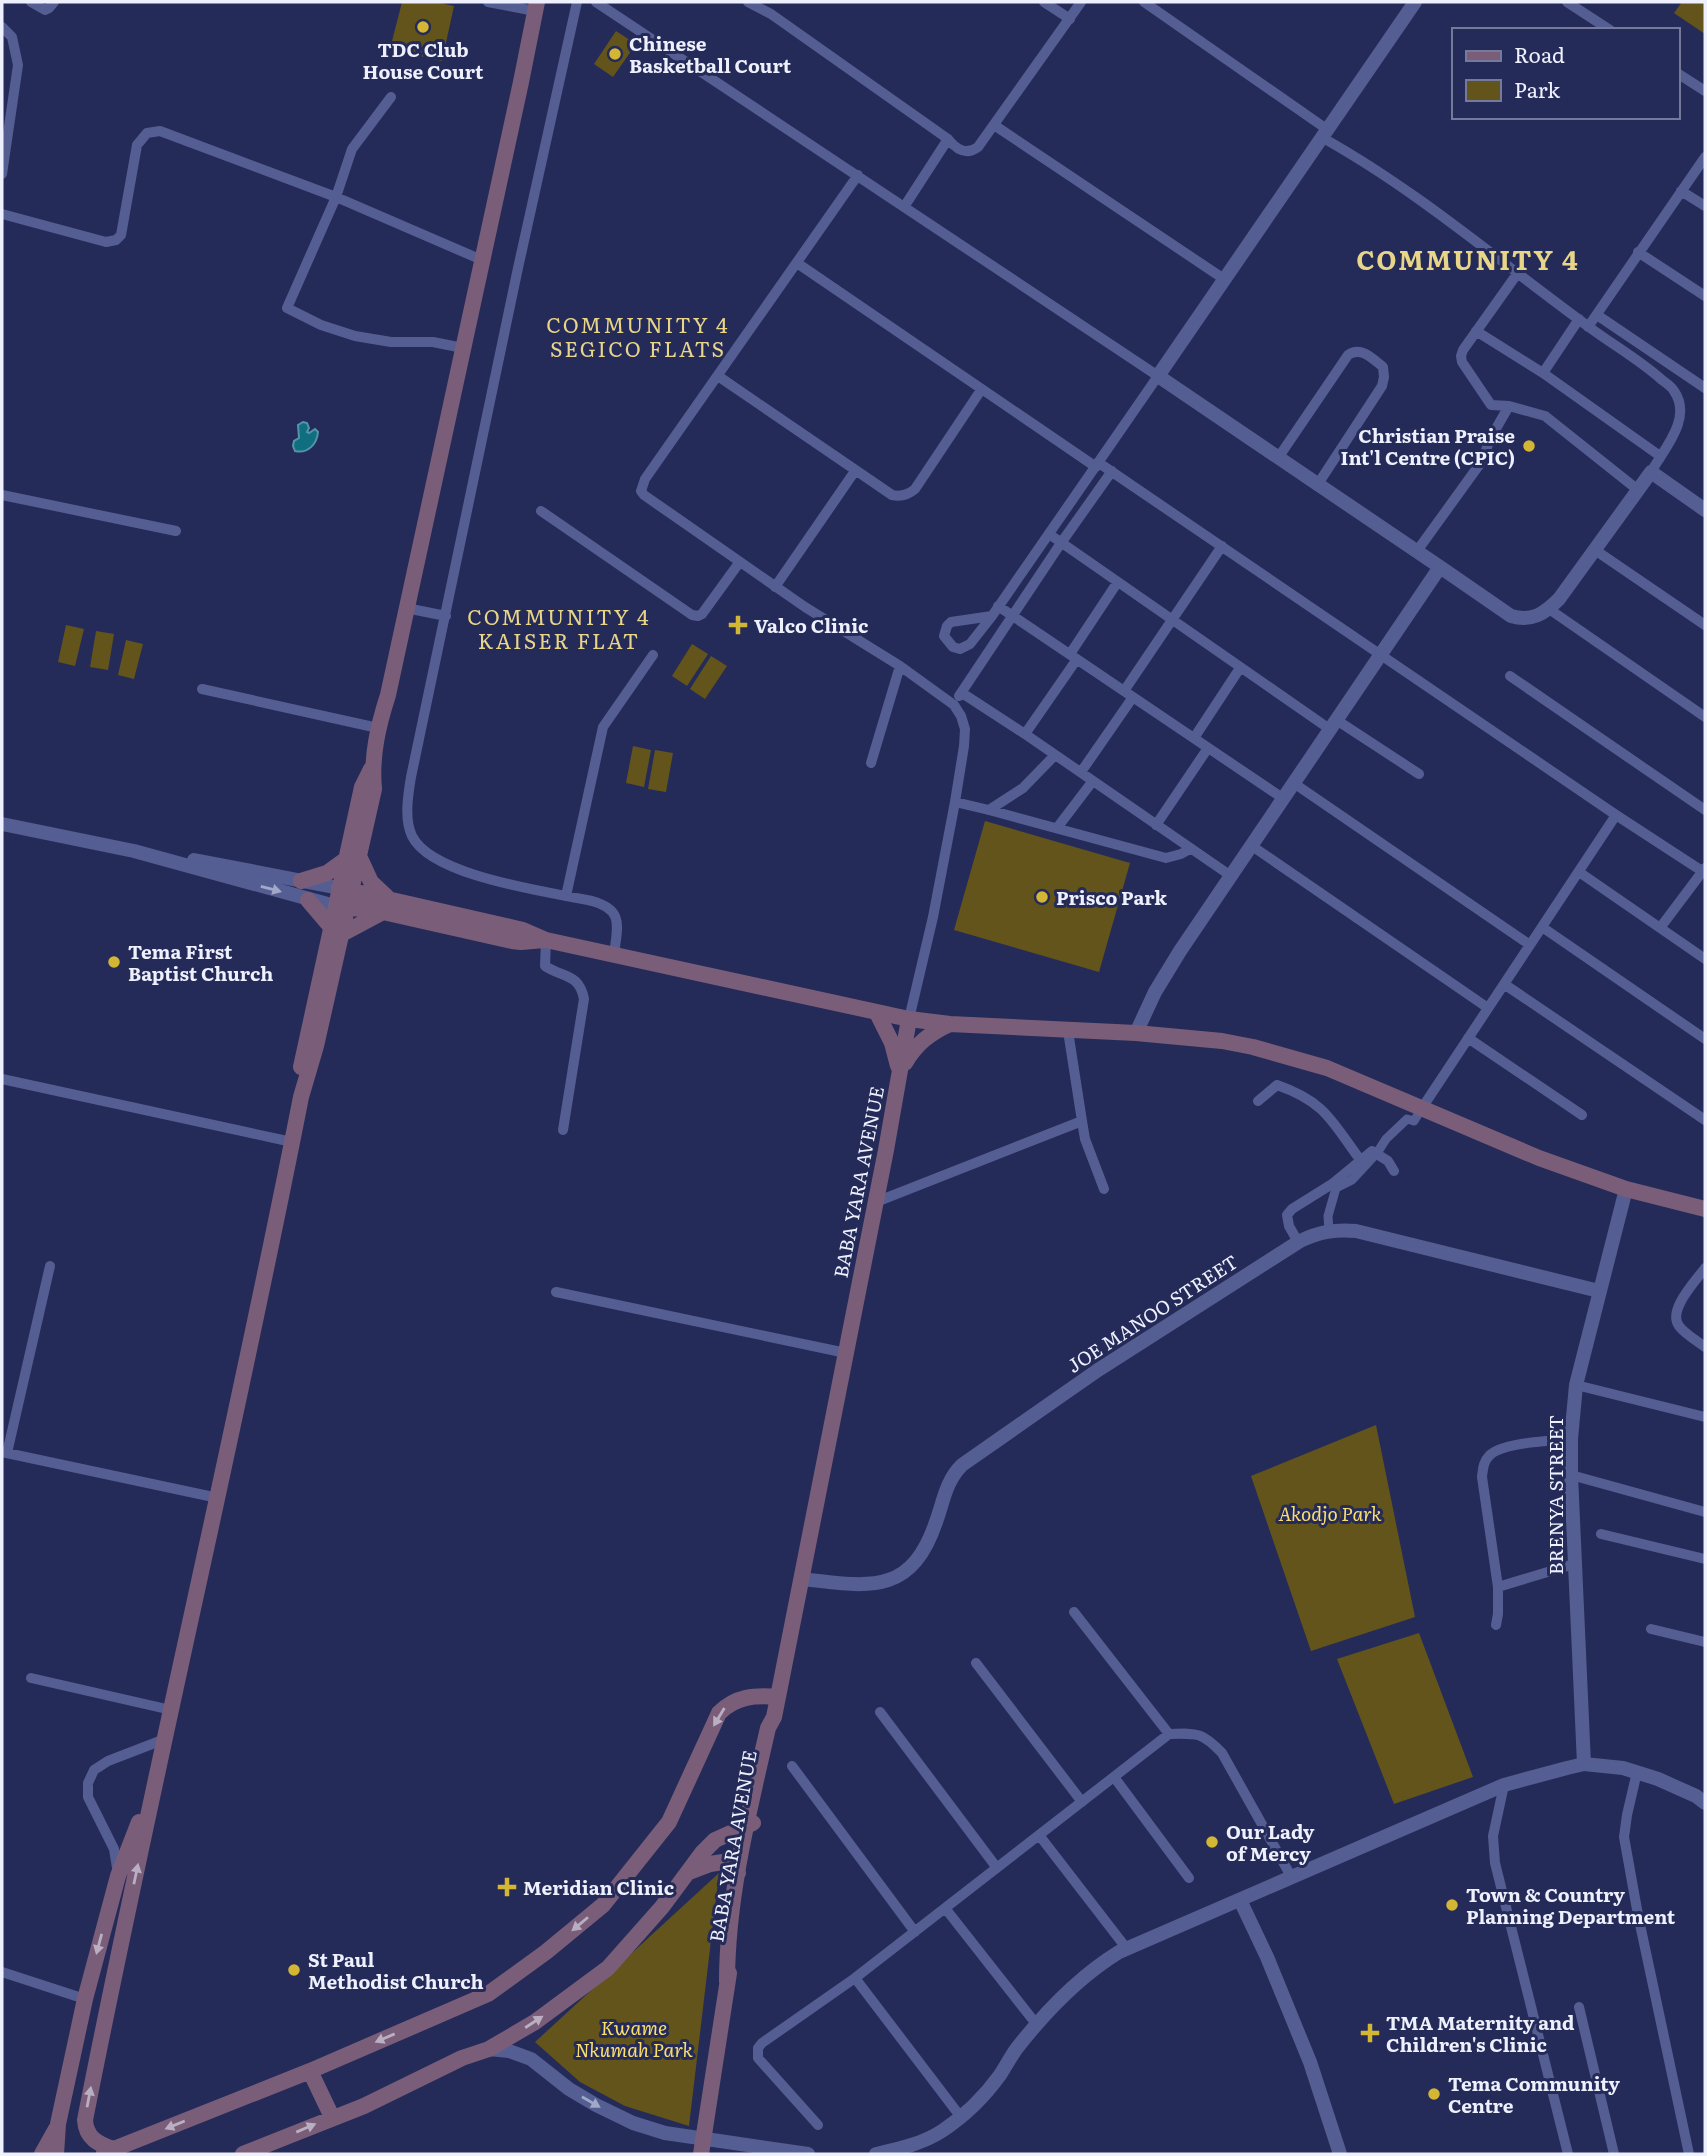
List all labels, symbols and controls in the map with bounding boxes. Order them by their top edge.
marker: TDC Club House Court [415,19,431,35]
legend [1452,28,1679,119]
place label: Chinese Basketball Court [629,29,792,79]
place label: TDC Club House Court [363,35,484,85]
text: Road [1514,38,1565,69]
marker: Chinese Basketball Court [607,46,623,62]
text: Park [1514,73,1560,104]
district label: COMMUNITY 4 [1356,239,1580,278]
district label: COMMUNITY 4 SEGICO FLATS [546,308,730,363]
place label: Christian Praise Int'l Centre (CPIC) [1341,421,1515,471]
marker: Christian Praise Int'l Centre (CPIC) [1521,438,1537,454]
district label: COMMUNITY 4 KAISER FLAT [467,600,651,655]
place label: Valco Clinic [754,611,868,639]
marker: Valco Clinic [728,615,748,635]
place label: Prisco Park [1056,883,1167,911]
one-way arrow [261,885,282,895]
marker: Prisco Park [1034,889,1050,905]
place label: Tema First Baptist Church [128,937,273,987]
marker: Tema First Baptist Church [106,954,122,970]
street label: BABA YARA AVENUE [826,1084,890,1280]
street label: JOE MANOO STREET [1061,1247,1243,1379]
street label: BRENYA STREET [1541,1415,1569,1575]
park label: Akodjo Park [1278,1499,1382,1527]
one-way arrow [712,1707,725,1727]
street label: BABA YARA AVENUE [701,1748,763,1944]
place label: Our Lady of Mercy [1226,1817,1315,1867]
marker: Our Lady of Mercy [1204,1834,1220,1850]
one-way arrow [130,1863,141,1885]
place label: Meridian Clinic [523,1873,674,1901]
marker: Meridian Clinic [497,1877,517,1897]
place label: Town & Country Planning Department [1466,1880,1676,1930]
marker: Town & Country Planning Department [1444,1897,1460,1913]
one-way arrow [572,1916,589,1931]
one-way arrow [94,1934,104,1955]
place label: St Paul Methodist Church [308,1945,484,1995]
marker: St Paul Methodist Church [286,1962,302,1978]
place label: TMA Maternity and Children's Clinic [1386,2008,1575,2058]
park label: Kwame Nkumah Park [575,2013,693,2063]
one-way arrow [524,2015,544,2028]
marker: TMA Maternity and Children's Clinic [1360,2023,1380,2043]
one-way arrow [374,2032,395,2043]
place label: Tema Community Centre [1448,2069,1620,2119]
one-way arrow [84,2086,95,2108]
marker: Tema Community Centre [1426,2086,1442,2102]
one-way arrow [581,2096,600,2108]
one-way arrow [164,2119,185,2130]
one-way arrow [296,2122,317,2133]

